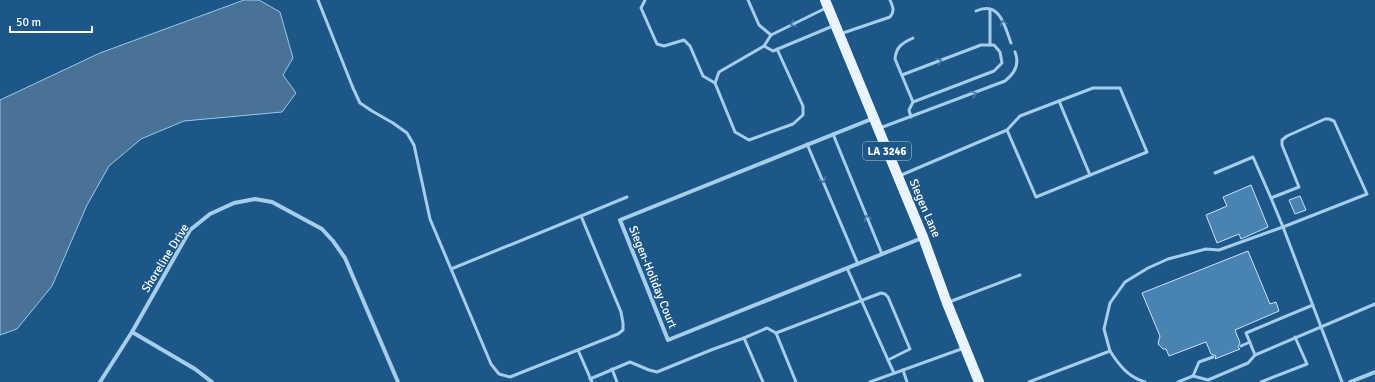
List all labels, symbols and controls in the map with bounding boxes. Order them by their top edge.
scale bar [10,8,92,34]
text: 50 m [16,15,41,30]
one-way arrow [790,19,797,27]
one-way arrow [1000,19,1008,26]
one-way arrow [936,58,943,66]
one-way arrow [970,90,977,98]
road number: LA 3246 [863,142,911,160]
one-way arrow [818,177,826,184]
street label: Siegen Lane [905,177,944,240]
one-way arrow [864,214,872,221]
street label: Shoreline Drive [138,221,193,295]
street label: Siegen-Holiday Court [625,224,680,331]

